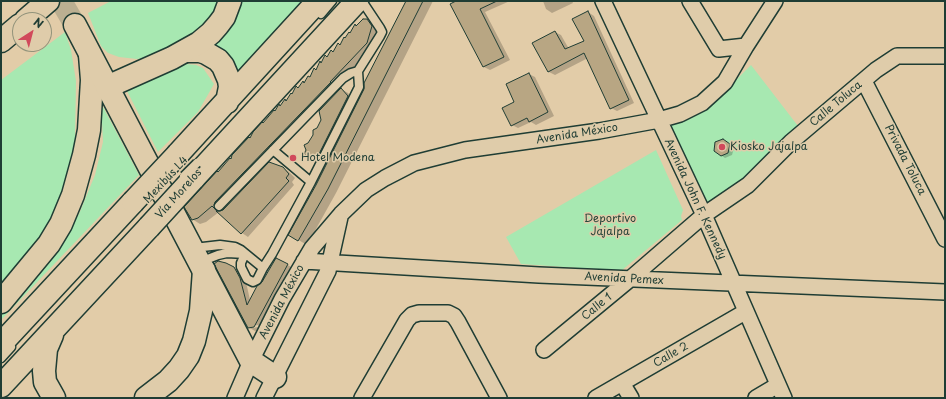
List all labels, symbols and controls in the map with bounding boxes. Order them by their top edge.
north arrow [12,12,52,52]
text: N [30,13,47,32]
street label: Calle Toluca [807,78,865,130]
street label: Avenida México [535,121,619,147]
street label: Privada Toluca [882,123,928,197]
street label: Avenida John F. Kennedy [661,137,729,261]
place label: Kiosko Jajalpa [730,140,808,154]
marker: Kiosko Jajalpa [717,142,727,152]
place label: Hotel Modena [301,151,375,165]
marker: Hotel Modena [288,153,298,163]
street label: Mexibús L4 [141,154,191,206]
street label: Vía Morelos [153,166,205,222]
park label: Deportivo Jajalpa [584,212,636,238]
street label: Avenida México [257,263,307,341]
street label: Avenida Pemex [584,270,664,288]
street label: Calle 1 [579,291,615,323]
street label: Calle 2 [651,340,691,370]

